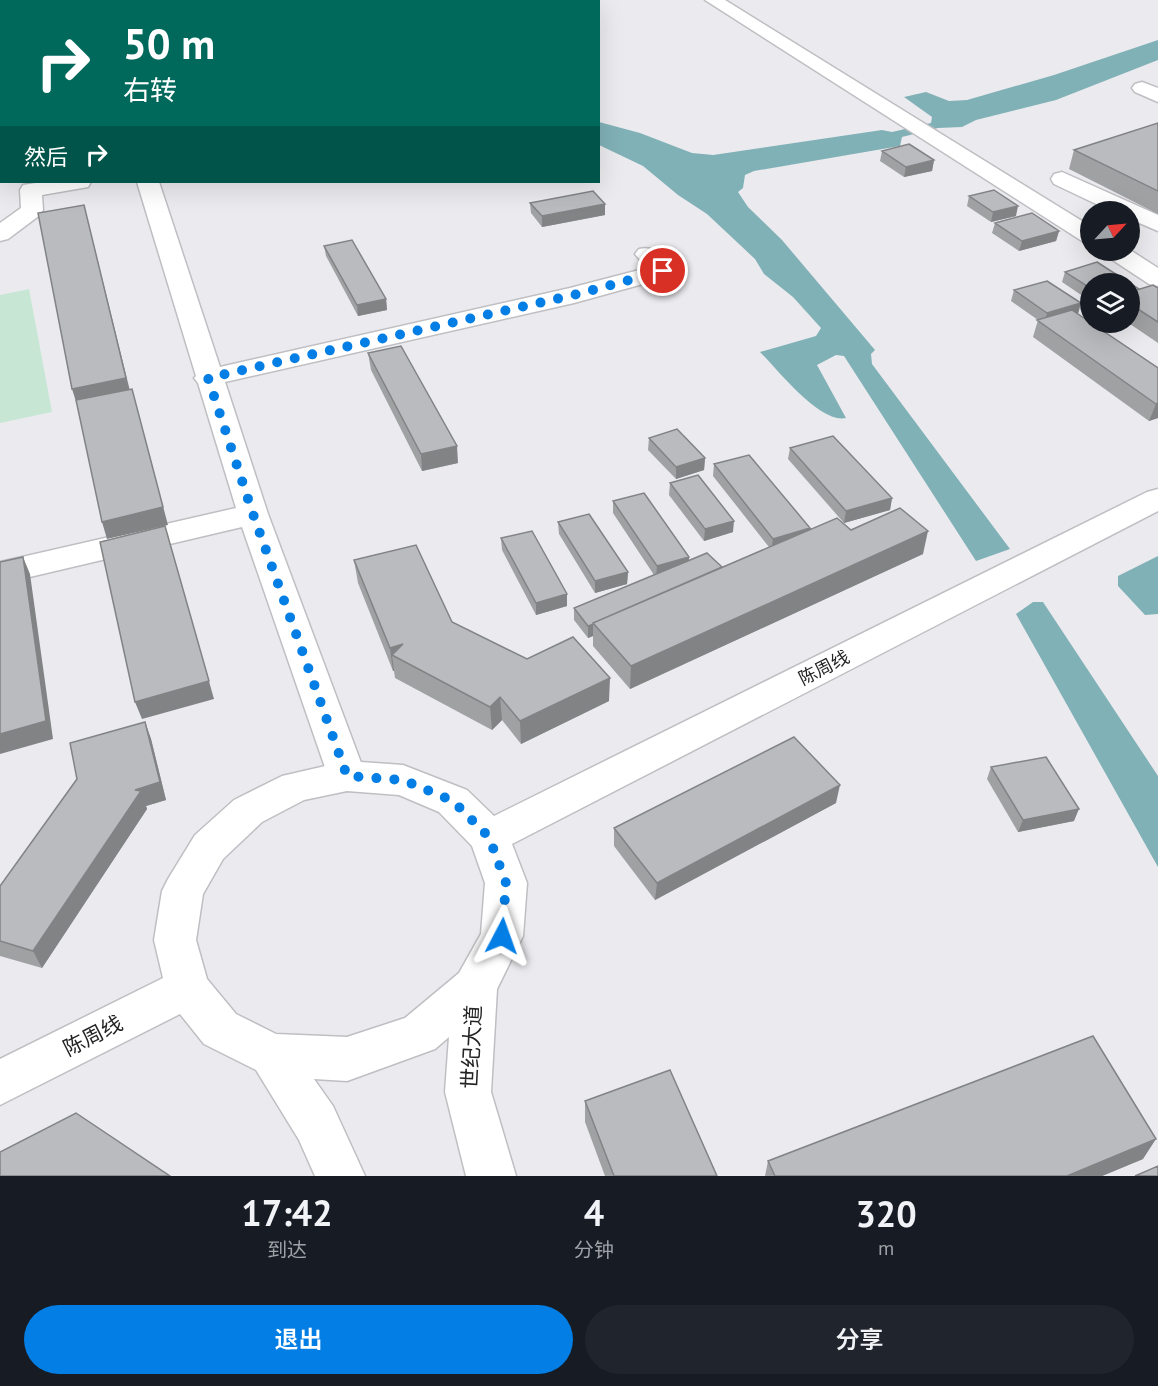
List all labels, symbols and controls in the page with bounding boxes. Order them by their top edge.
text: 50 m [123,16,215,71]
icon: right [24,24,102,102]
text: 右转 [123,73,177,107]
icon: right [80,138,113,171]
text: 然后 [24,143,68,171]
north arrow [1080,201,1140,261]
map controls [1080,201,1140,333]
pin [637,245,688,296]
icon: arrive [646,254,679,287]
button: layers [1080,273,1140,333]
street label: 陈周线 [794,645,853,690]
position arrow [470,904,534,968]
street label: 世纪大道 [456,1004,487,1090]
street label: 陈周线 [59,1009,127,1062]
text: 17:42 [241,1189,333,1236]
text: 4 [584,1189,604,1236]
text: 320 [855,1190,917,1237]
text: m [878,1235,894,1261]
text: 到达 [267,1237,307,1263]
text: 分钟 [574,1237,614,1263]
button: 退出 [24,1305,573,1374]
button: 分享 [585,1305,1134,1374]

